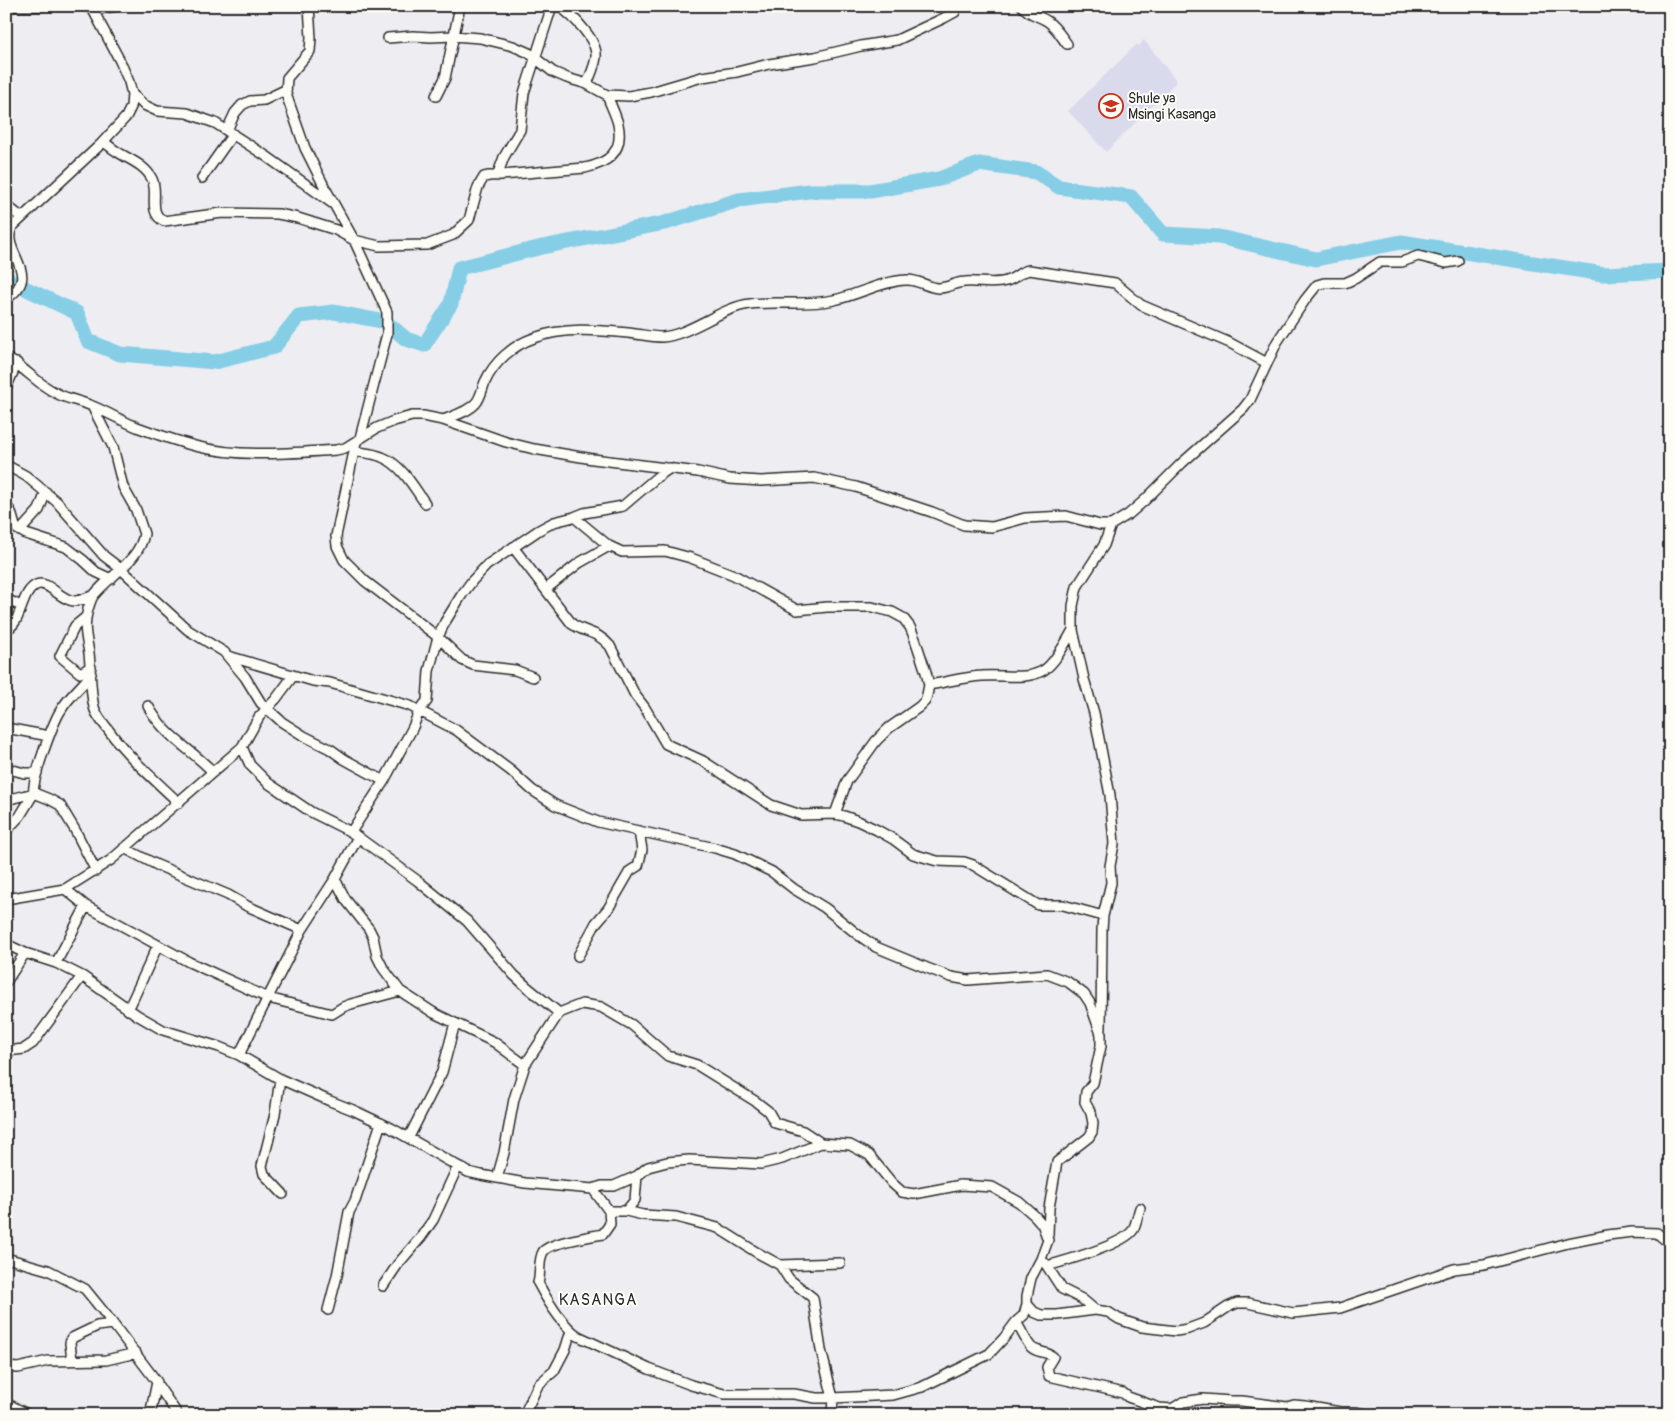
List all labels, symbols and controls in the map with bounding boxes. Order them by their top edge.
place label: Shule ya Msingi Kasanga [1128,90,1216,123]
school or university icon: Shule ya Msingi Kasanga [1098,93,1124,119]
district label: KASANGA [559,1290,637,1310]

